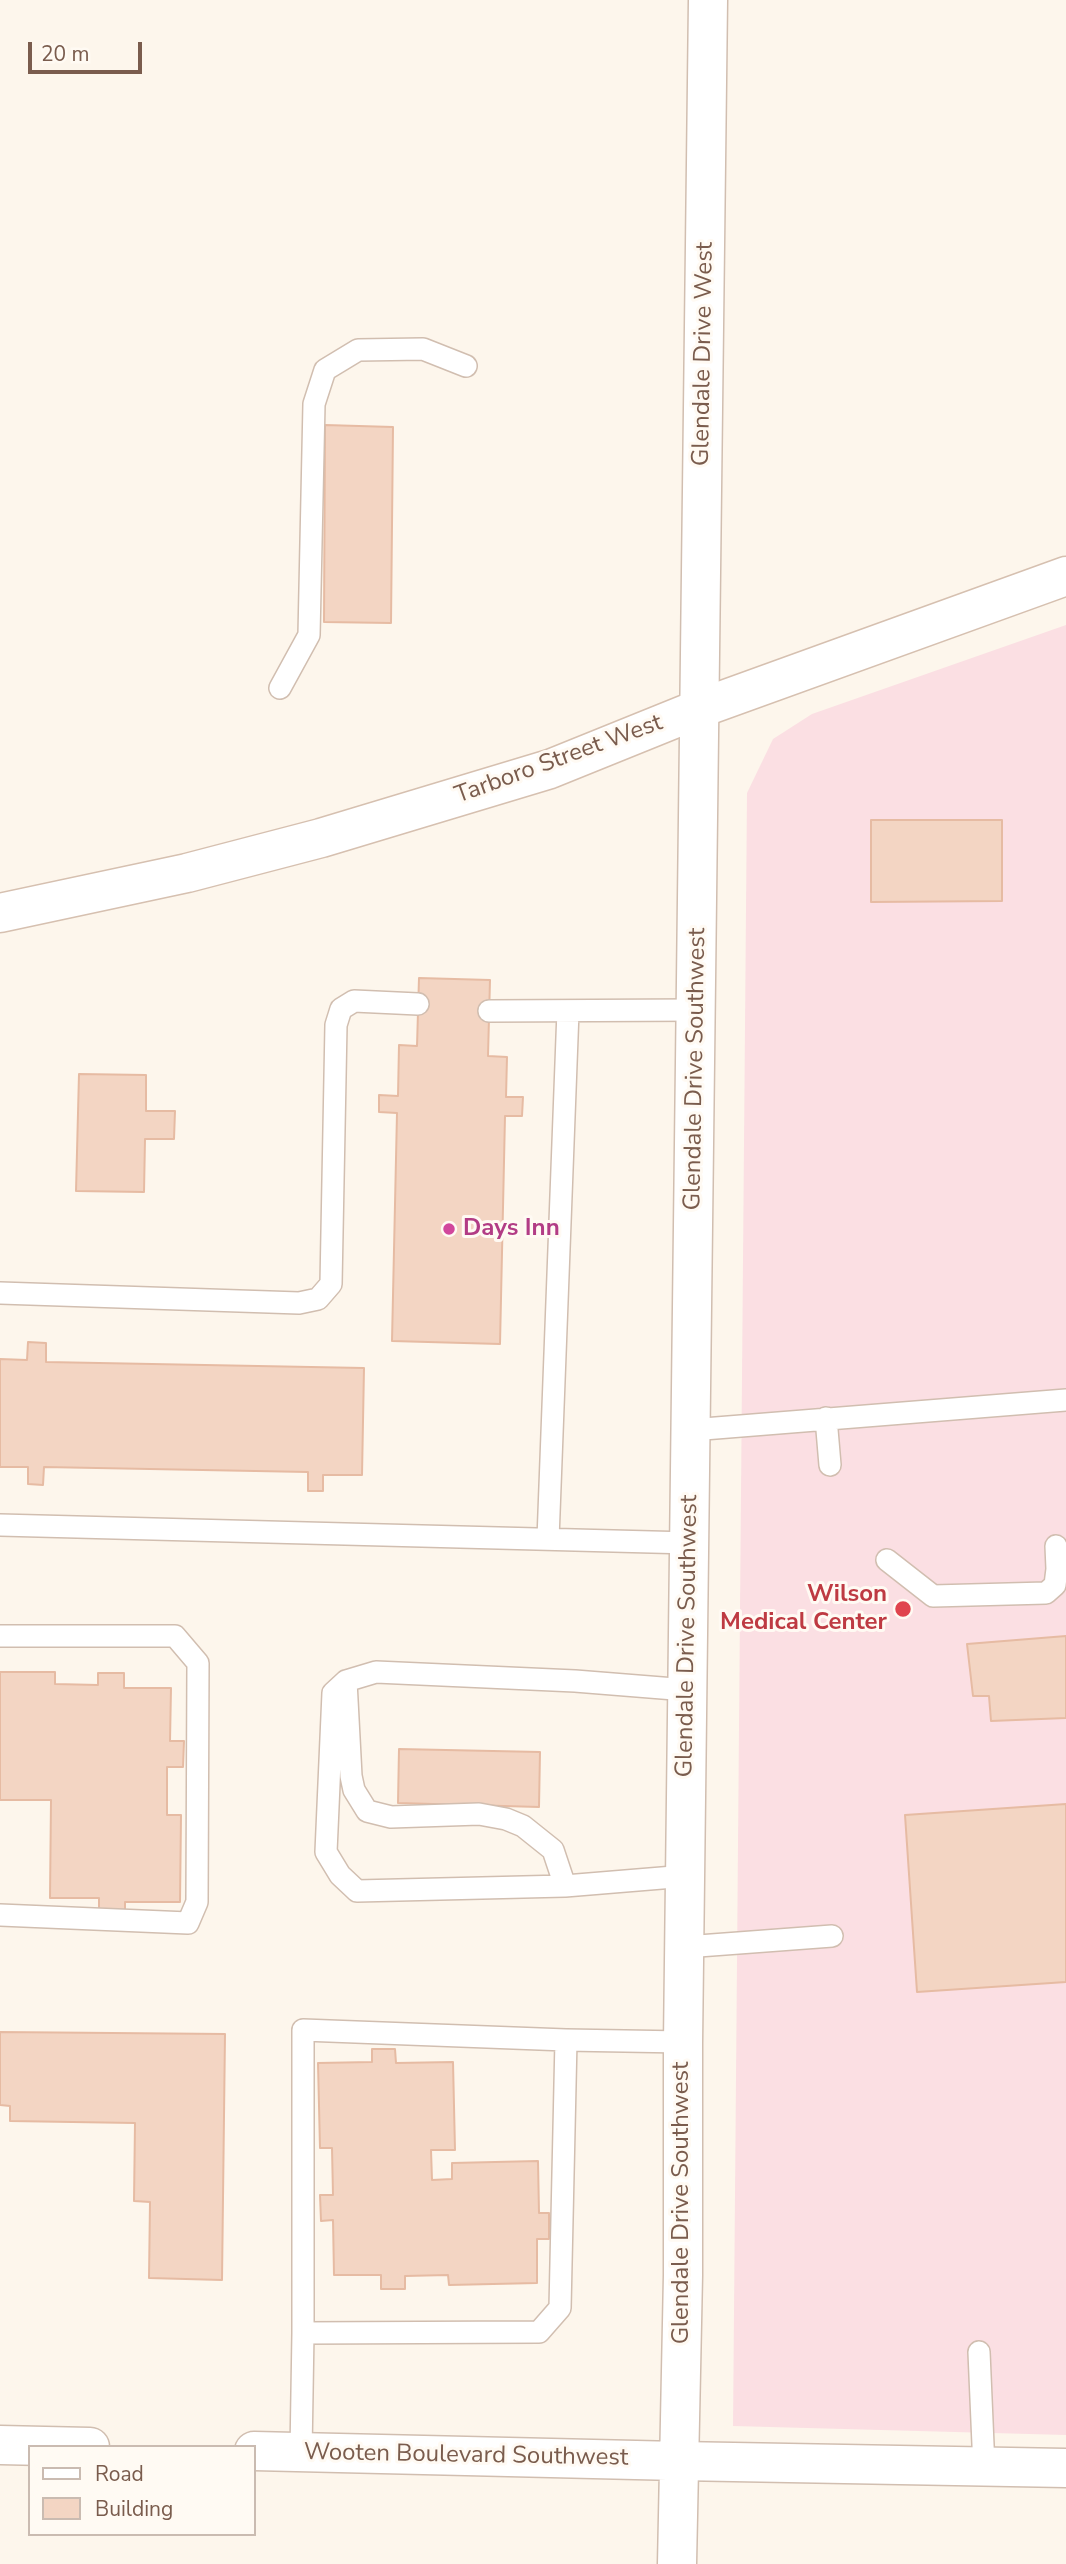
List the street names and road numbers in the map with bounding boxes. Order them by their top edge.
street label: Glendale Drive West [688,242,720,466]
street label: Tarboro Street West [451,709,667,811]
street label: Glendale Drive Southwest [679,927,713,1211]
street label: Glendale Drive Southwest [671,1494,705,1778]
street label: Glendale Drive Southwest [668,2062,696,2344]
street label: Wooten Boulevard Southwest [303,2439,629,2473]

